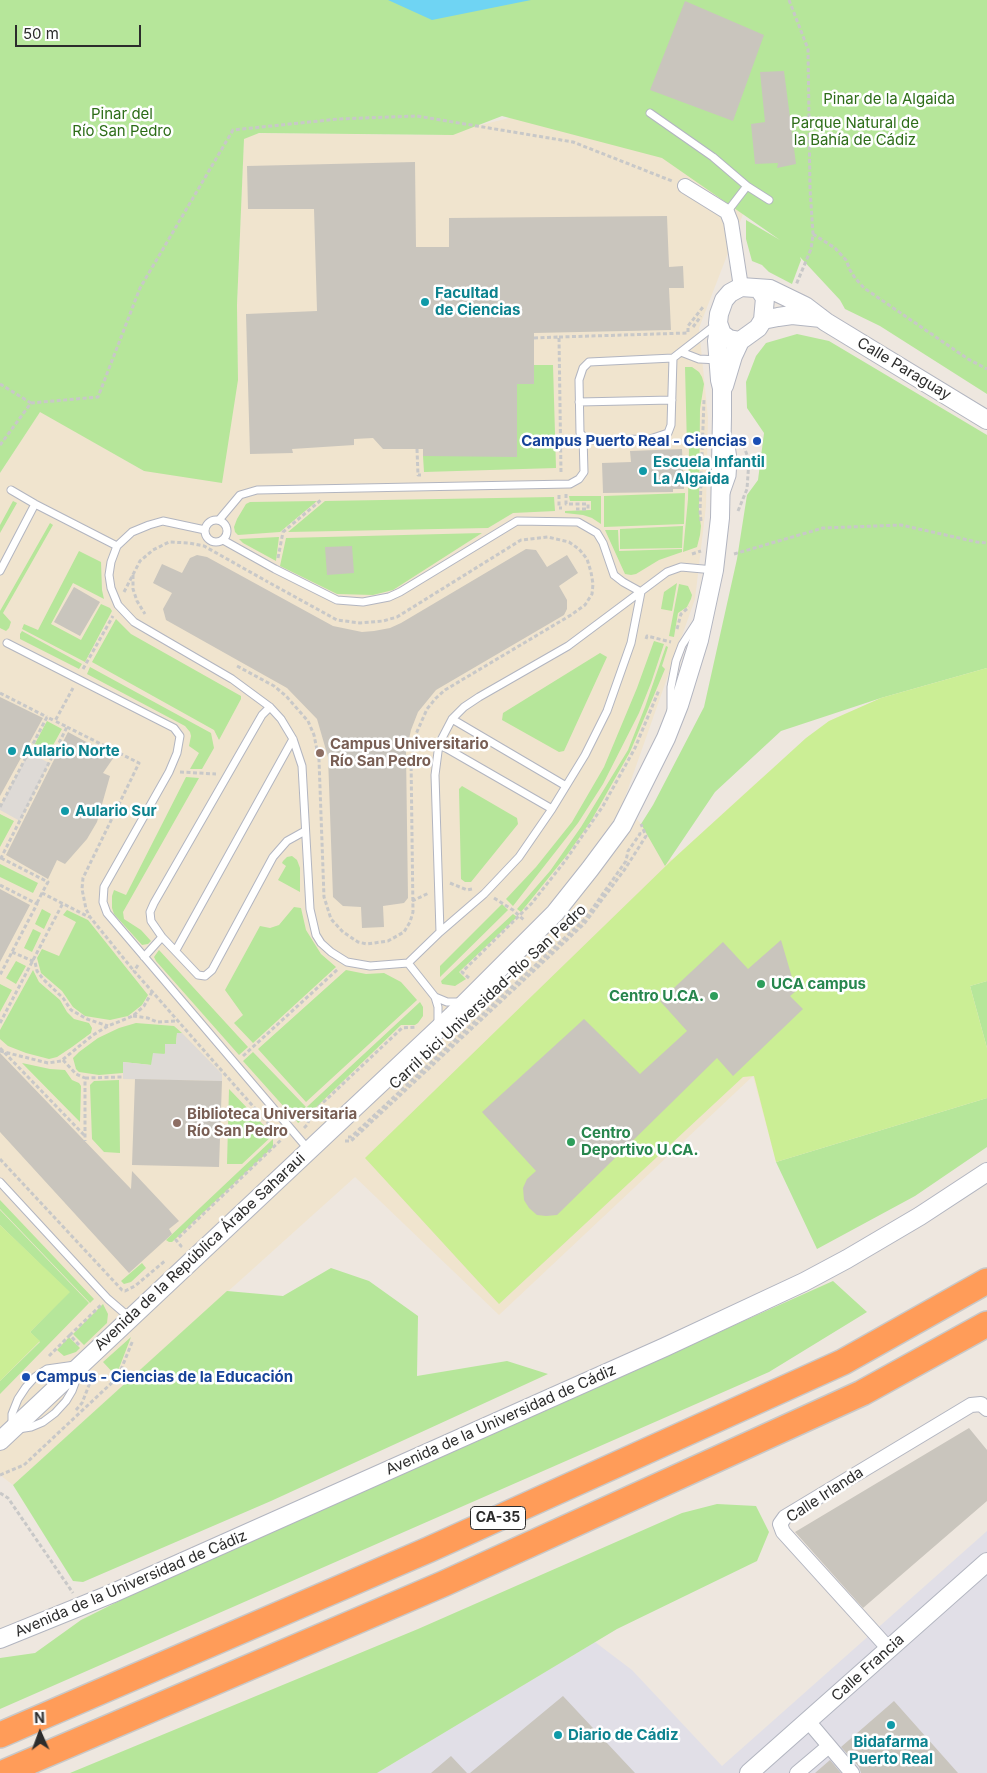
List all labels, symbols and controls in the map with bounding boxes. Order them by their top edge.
scale bar [18,15,144,47]
text: 50 m [23,24,59,43]
park label: Pinar de la Algaida [823,90,955,108]
park label: Pinar del Río San Pedro [72,105,172,140]
park label: Parque Natural de la Bahía de Cádiz [791,114,919,149]
place label: Facultad de Ciencias [435,284,520,319]
marker: Facultad de Ciencias [419,296,431,308]
street label: Calle Paraguay [854,334,954,404]
place label: Campus Puerto Real - Ciencias [521,432,747,450]
marker: Campus Puerto Real - Ciencias [751,435,763,447]
place label: Escuela Infantil La Algaida [653,453,765,488]
marker: Escuela Infantil La Algaida [637,465,649,477]
place label: Campus Universitario Río San Pedro [330,735,489,770]
place label: Aulario Norte [22,742,120,760]
marker: Aulario Norte [6,745,18,757]
marker: Campus Universitario Río San Pedro [314,747,326,759]
place label: Aulario Sur [75,802,157,820]
marker: Aulario Sur [59,805,71,817]
street label: Carril bici Universidad-Río San Pedro [386,901,590,1093]
place label: UCA campus [771,975,866,993]
marker: UCA campus [755,978,767,990]
place label: Centro U.CA. [609,987,704,1005]
marker: Centro U.CA. [708,990,720,1002]
place label: Biblioteca Universitaria Río San Pedro [187,1105,357,1140]
marker: Biblioteca Universitaria Río San Pedro [171,1117,183,1129]
place label: Centro Deportivo U.CA. [581,1124,699,1159]
marker: Centro Deportivo U.CA. [565,1136,577,1148]
street label: Avenida de la República Árabe Saharaui [91,1149,309,1355]
street label: Avenida de la Universidad de Cádiz [383,1361,619,1479]
place label: Campus - Ciencias de la Educación [36,1368,293,1386]
marker: Campus - Ciencias de la Educación [20,1371,32,1383]
street label: Calle Irlanda [783,1463,867,1527]
road number: CA-35 [470,1506,526,1530]
street label: Avenida de la Universidad de Cádiz [12,1527,250,1641]
street label: Calle Francia [828,1631,908,1705]
north arrow [15,1708,65,1758]
text: N [34,1709,45,1726]
marker: Bidafarma Puerto Real [885,1719,897,1731]
place label: Diario de Cádiz [568,1726,679,1744]
marker: Diario de Cádiz [552,1729,564,1741]
place label: Bidafarma Puerto Real [849,1733,933,1768]

